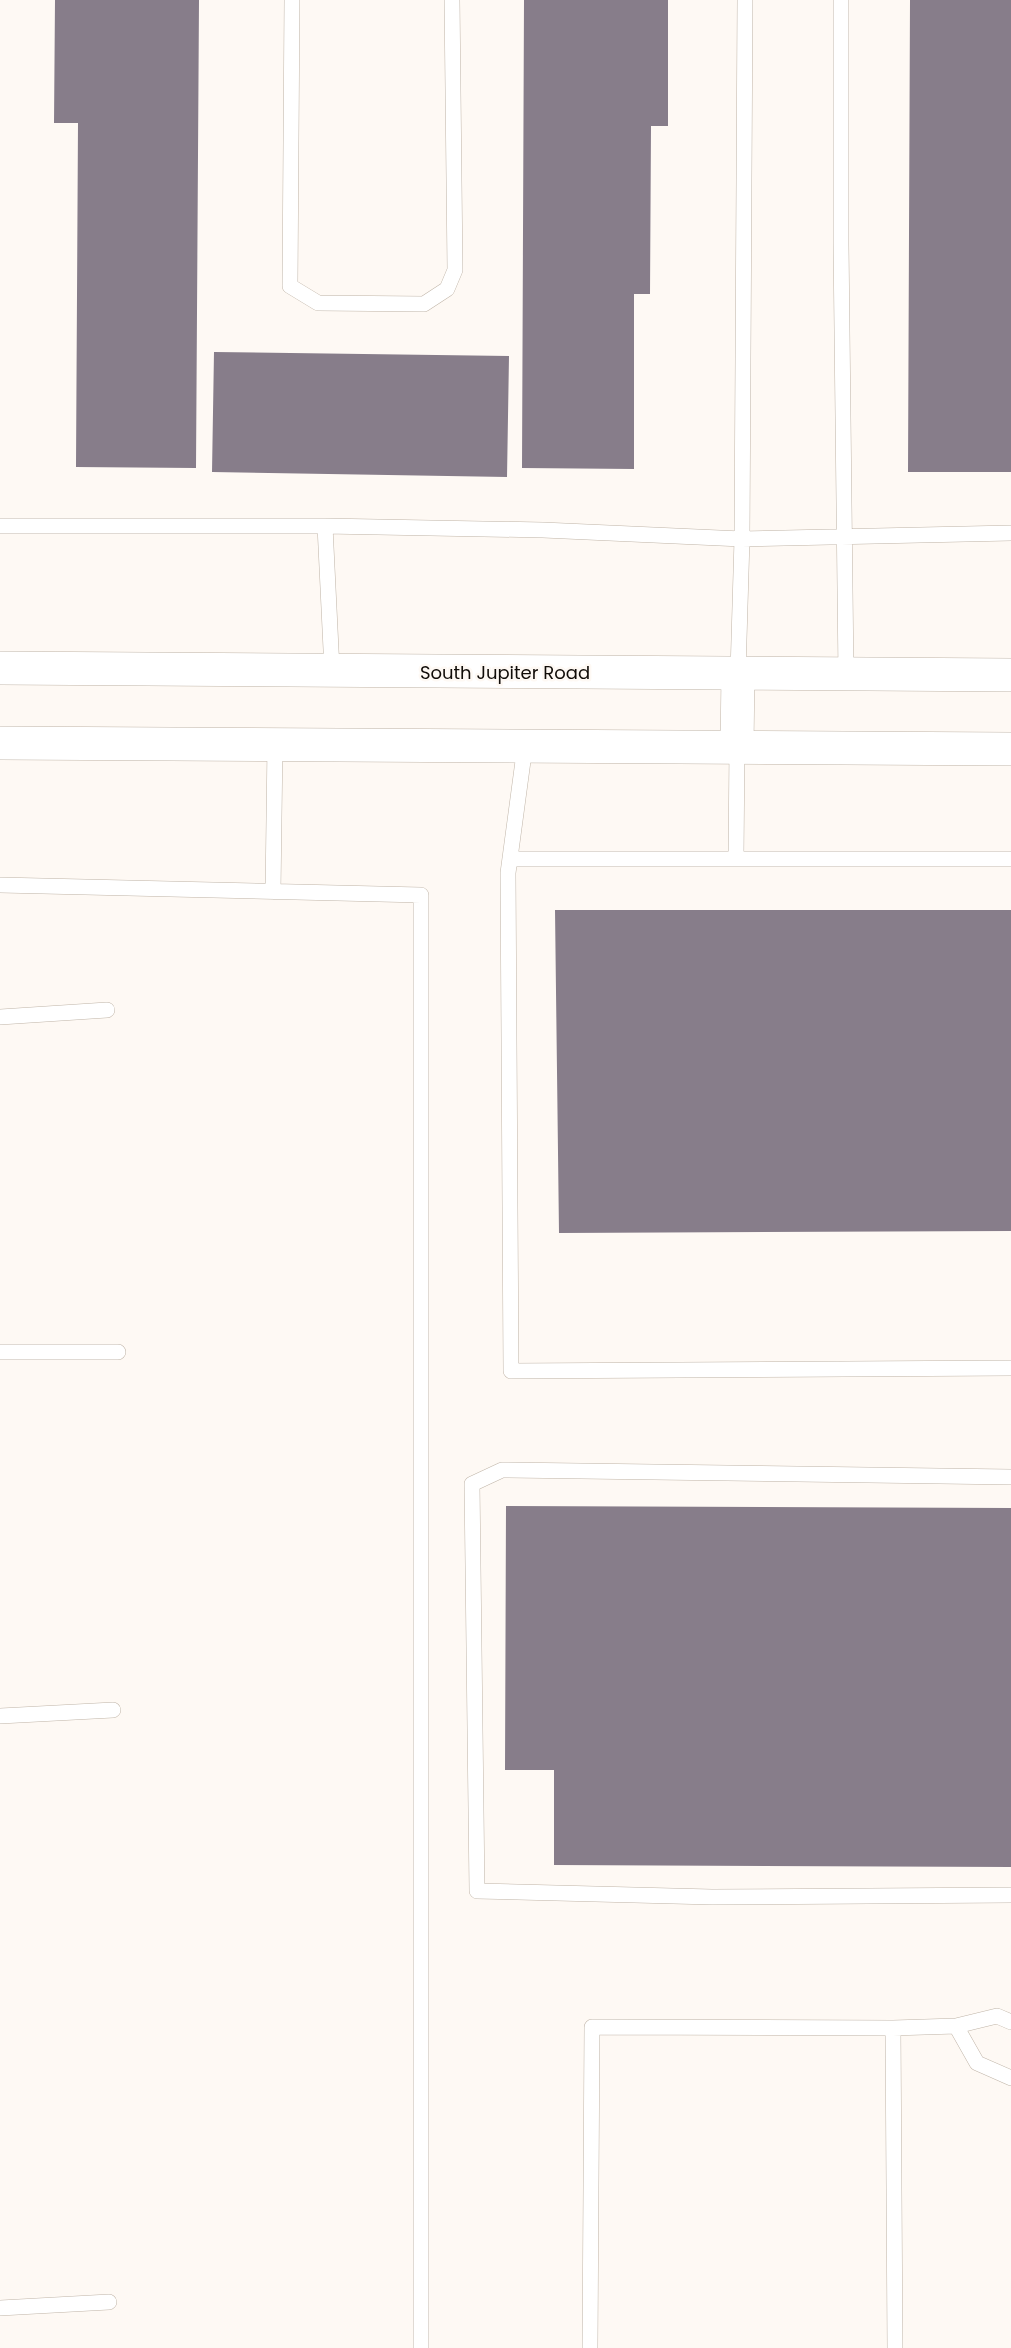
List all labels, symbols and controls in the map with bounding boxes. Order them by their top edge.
street label: South Jupiter Road [420,660,590,685]

